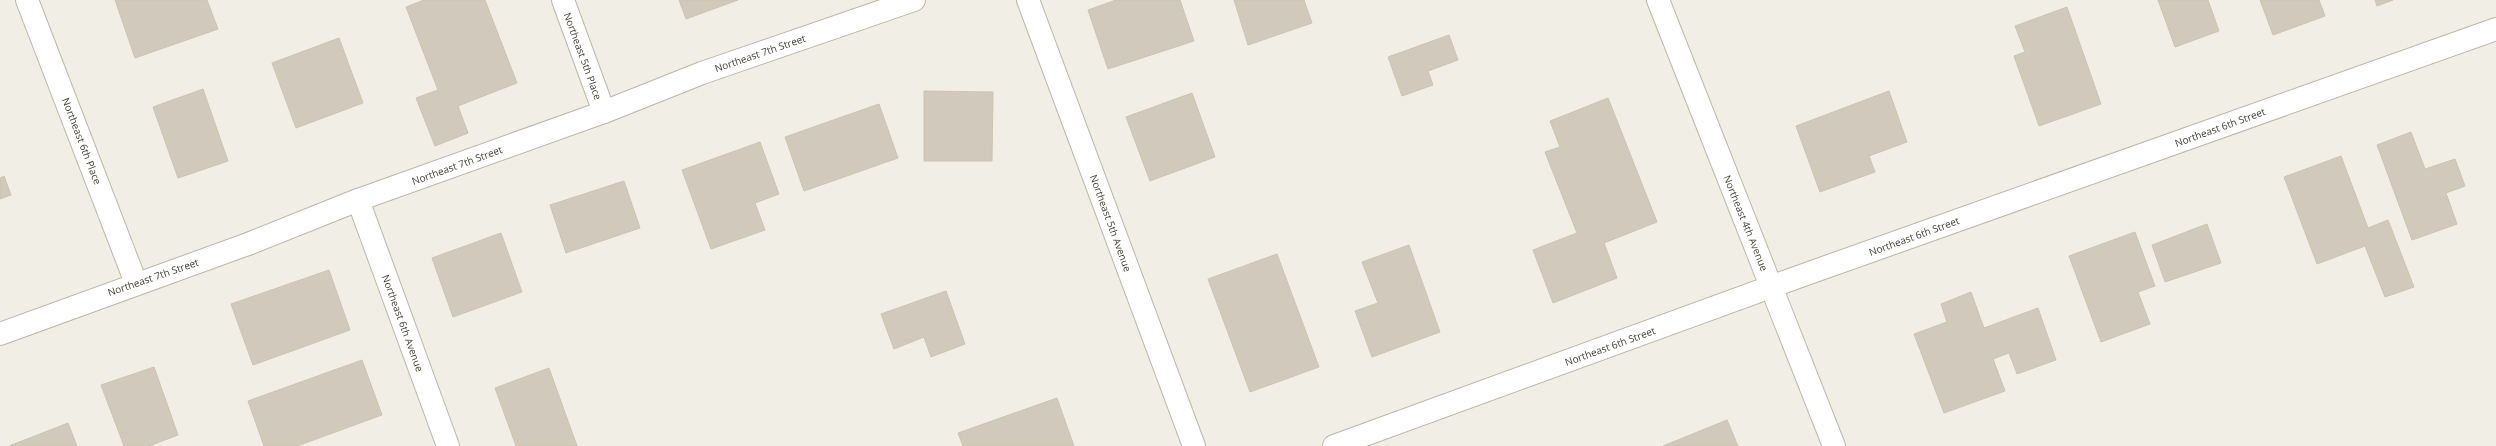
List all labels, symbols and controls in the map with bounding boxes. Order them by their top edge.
street label: Northeast 5th Place [561,10,605,102]
street label: Northeast 7th Street [713,31,808,75]
street label: Northeast 6th Place [59,96,105,187]
street label: Northeast 6th Street [2173,104,2268,150]
street label: Northeast 7th Street [410,142,505,188]
street label: Northeast 5th Avenue [1087,173,1135,274]
street label: Northeast 4th Avenue [1720,173,1772,273]
street label: Northeast 6th Street [1867,213,1962,259]
street label: Northeast 7th Street [106,255,201,299]
street label: Northeast 6th Avenue [379,273,427,374]
street label: Northeast 6th Street [1563,323,1658,369]

